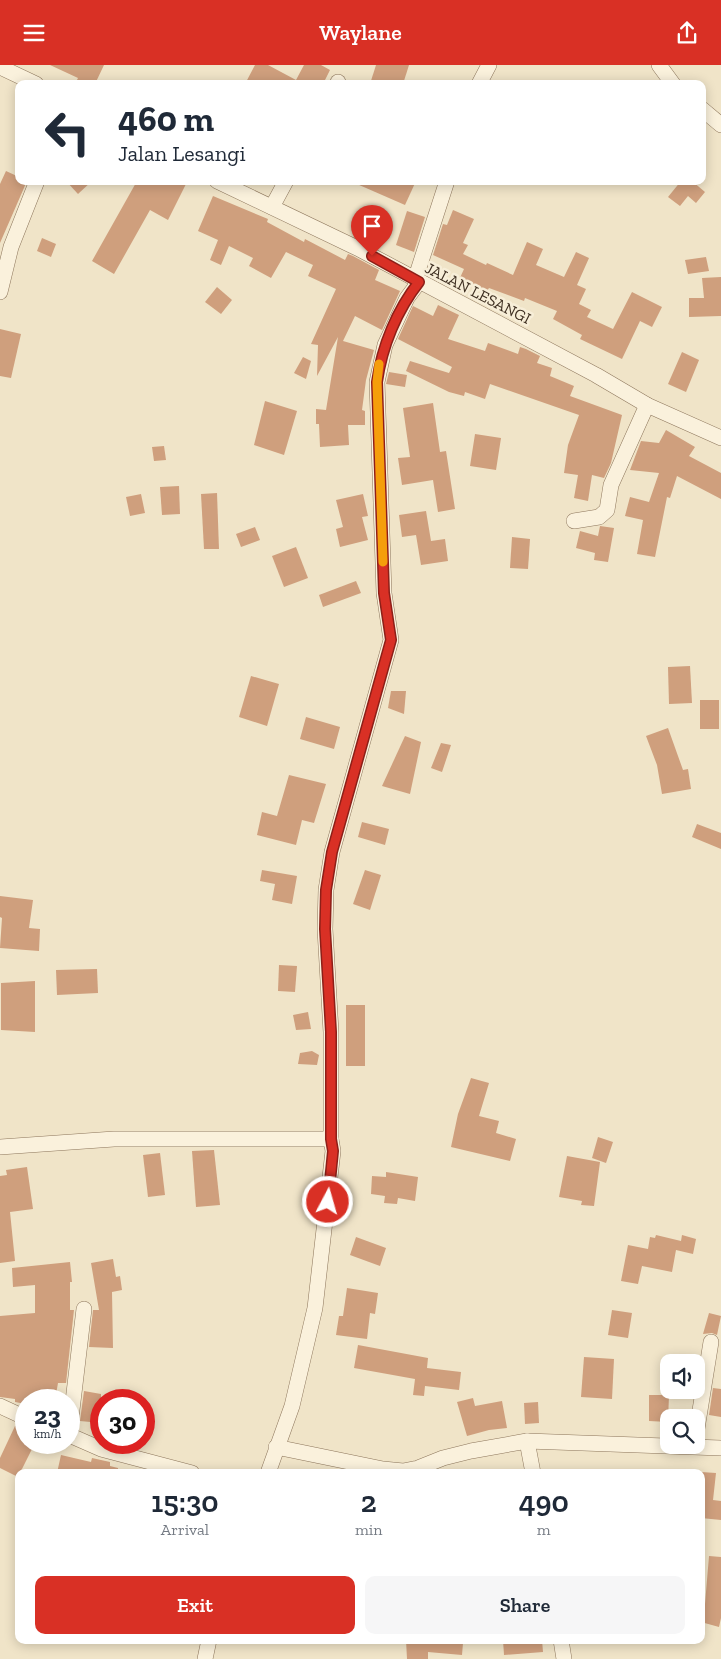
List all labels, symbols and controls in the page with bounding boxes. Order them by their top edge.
icon: menu [20,19,48,47]
text: Waylane [319,19,402,46]
icon: share [673,19,701,47]
text: 460 m [118,98,214,140]
icon: left [35,100,100,165]
text: Jalan Lesangi [118,140,246,167]
pin [351,205,393,256]
icon: arrive [358,212,386,240]
street label: JALAN LESANGI [422,258,534,328]
position arrow [301,1175,353,1227]
map controls [660,1354,705,1454]
button: sound [660,1354,705,1399]
speed limit sign: 30 [90,1389,155,1454]
text: 23 [34,1400,61,1430]
button: search [660,1409,705,1454]
text: km/h [34,1427,61,1441]
text: 15:30 [151,1484,219,1520]
text: 2 [361,1484,377,1520]
text: 490 [519,1484,569,1520]
text: Arrival [161,1520,209,1539]
text: min [355,1520,382,1539]
text: m [537,1520,551,1539]
button: Exit [35,1576,355,1634]
button: Share [365,1576,685,1634]

